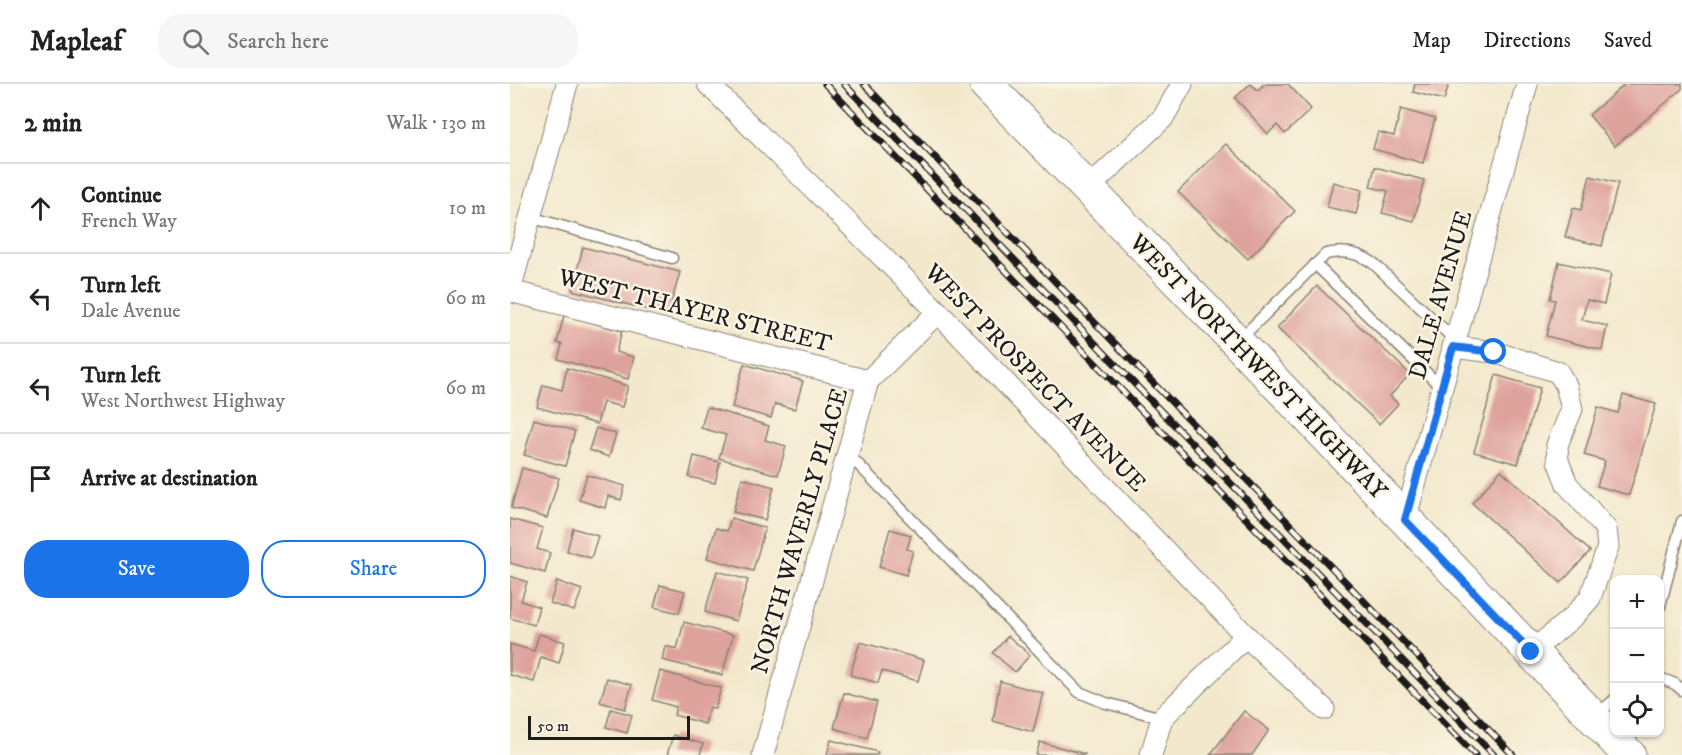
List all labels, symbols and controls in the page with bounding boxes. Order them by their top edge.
search box [158,14,578,68]
text: Mapleaf [30,24,122,59]
icon: search [179,25,212,58]
text: Search here [227,28,329,55]
text: Map [1412,28,1451,54]
text: Directions [1484,28,1571,54]
text: Saved [1604,28,1652,54]
text: 2 min [24,107,82,140]
text: Walk · 130 m [386,111,486,136]
text: Continue [81,182,162,209]
icon: ahead [24,192,57,225]
text: 10 m [449,196,486,221]
street label: DALE AVENUE [1403,207,1479,383]
text: French Way [81,209,177,234]
street label: WEST NORTHWEST HIGHWAY [1122,227,1394,507]
street label: WEST PROSPECT AVENUE [917,257,1152,499]
street label: WEST THAYER STREET [554,262,835,359]
text: Turn left [81,272,161,299]
icon: left [24,282,57,315]
text: 60 m [446,286,486,311]
text: Dale Avenue [81,299,181,324]
route start [1480,338,1506,364]
text: Turn left [81,362,161,389]
icon: left [24,372,57,405]
text: 60 m [446,376,486,401]
street label: NORTH WAVERLY PLACE [745,384,855,678]
text: West Northwest Highway [81,389,285,414]
icon: arrive [24,462,57,495]
text: Arrive at destination [81,465,258,492]
button: Save [24,540,249,598]
button: Share [261,540,486,598]
map controls [1610,575,1664,737]
button: + [1610,575,1664,629]
button: − [1610,629,1664,683]
route end [1517,638,1543,664]
button: locate [1610,683,1664,737]
scale bar [528,713,690,740]
text: 50 m [537,716,569,736]

